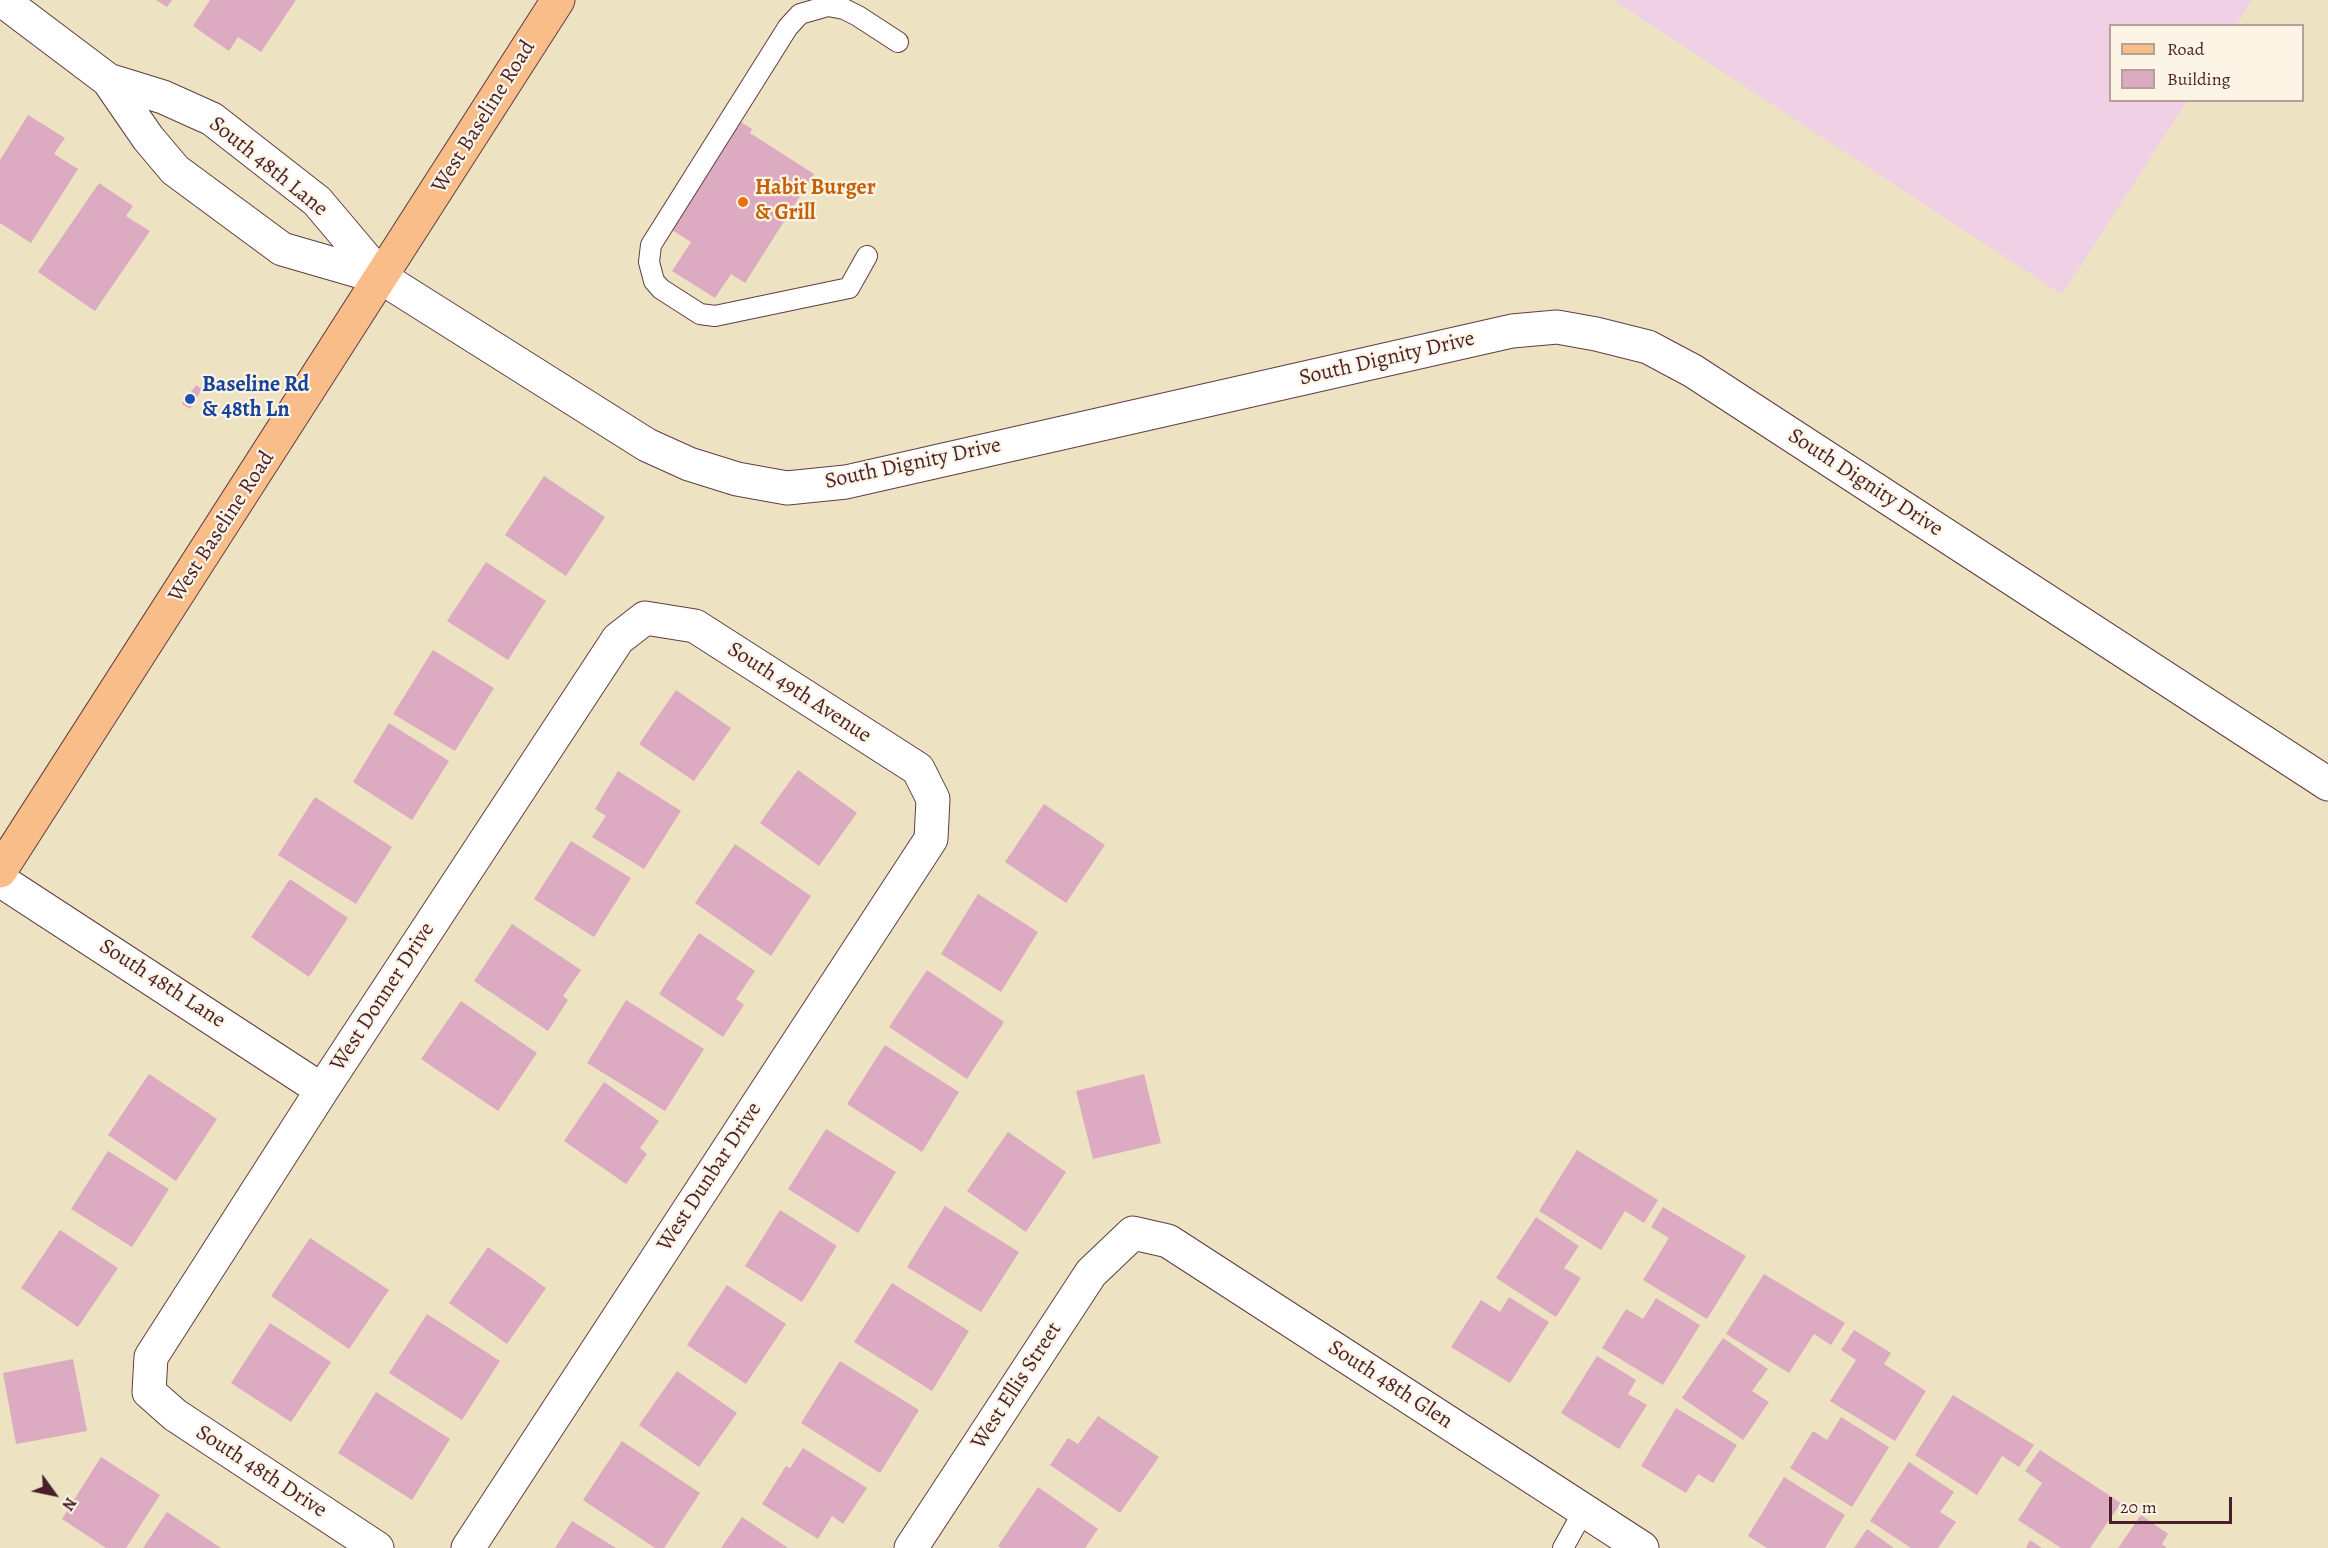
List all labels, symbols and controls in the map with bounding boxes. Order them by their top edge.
legend [2109,24,2304,102]
street label: West Baseline Road [426,36,542,198]
text: Road [2167,37,2204,61]
text: Building [2167,67,2231,91]
street label: South 48th Lane [203,111,333,223]
place label: Habit Burger & Grill [755,176,876,228]
marker: Habit Burger & Grill [736,195,750,209]
street label: South Dignity Drive [1297,326,1477,392]
place label: Baseline Rd & 48th Ln [202,373,309,424]
marker: Baseline Rd & 48th Ln [183,392,197,406]
street label: South Dignity Drive [1783,423,1947,543]
street label: South Dignity Drive [823,432,1003,496]
street label: West Baseline Road [163,446,281,608]
street label: South 49th Avenue [722,637,876,749]
street label: West Donner Drive [325,918,441,1076]
street label: South 48th Lane [94,934,230,1034]
street label: West Dunbar Drive [652,1098,768,1256]
street label: West Ellis Street [966,1317,1068,1455]
street label: South 48th Glen [1323,1335,1457,1435]
street label: South 48th Drive [191,1420,331,1524]
north arrow [24,1464,84,1524]
scale bar [2112,1485,2235,1523]
text: N [57,1493,81,1515]
text: 20 m [2120,1495,2157,1519]

